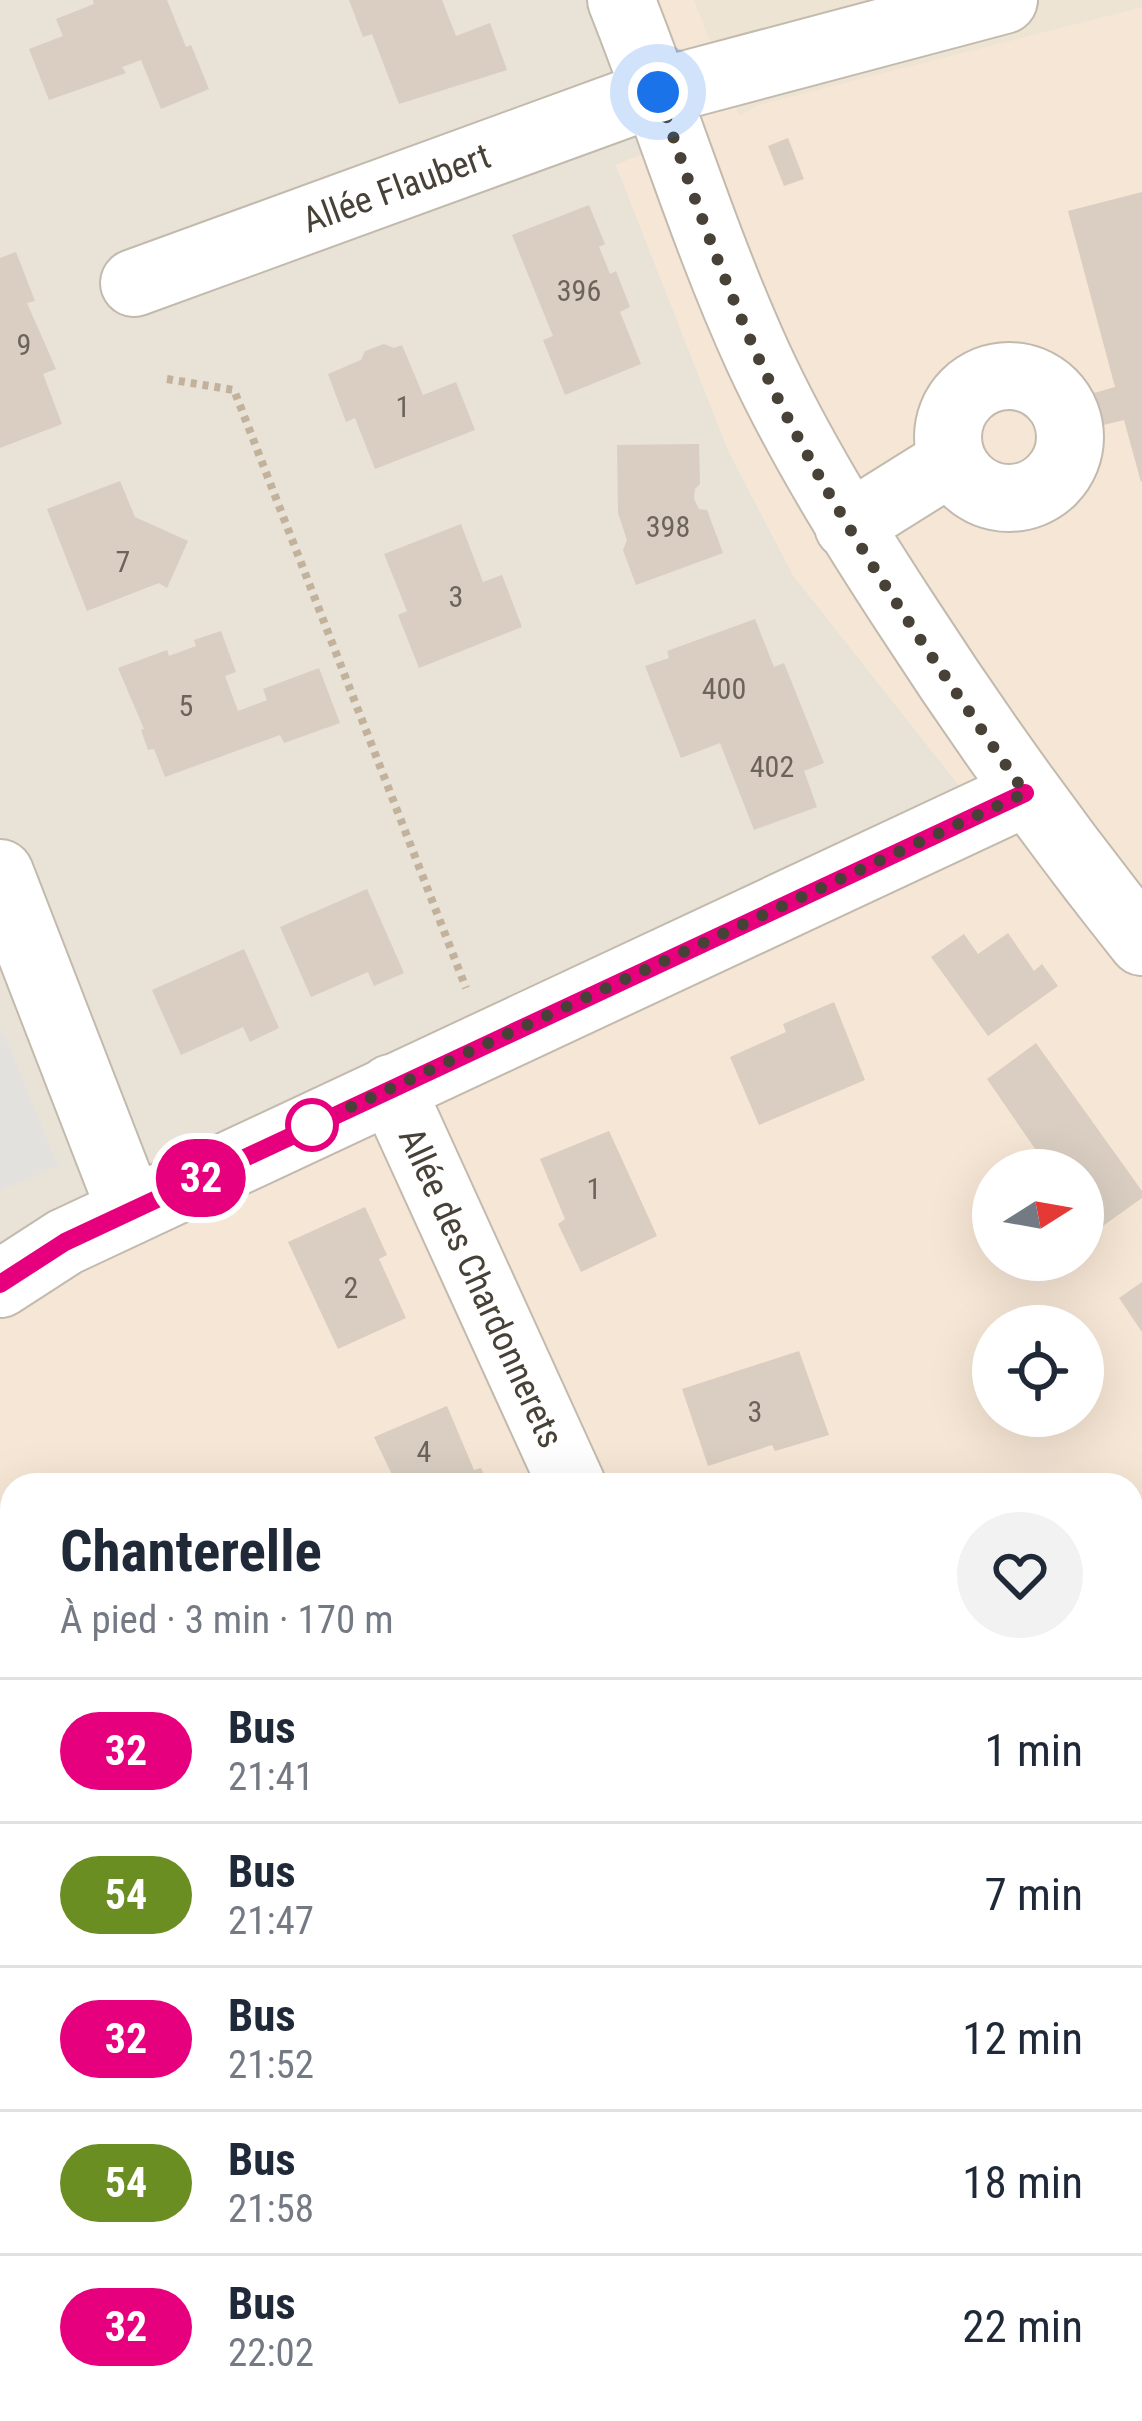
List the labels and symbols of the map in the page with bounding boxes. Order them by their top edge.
your location [628,62,688,122]
street label: Allée Flaubert [297,135,496,242]
house number: 396 [557,273,601,308]
house number: 9 [17,327,31,362]
house number: 1 [396,389,410,424]
house number: 398 [646,509,690,544]
house number: 7 [116,544,130,579]
house number: 3 [449,579,463,614]
house number: 400 [702,671,746,706]
house number: 5 [179,688,193,723]
house number: 402 [750,749,794,784]
unlabelled marker [287,1100,337,1150]
street label: Allée des Chardonnerets [390,1121,572,1454]
line badge: 32 [147,1139,255,1217]
north arrow [972,1149,1104,1281]
house number: 1 [587,1171,601,1206]
house number: 2 [344,1270,358,1305]
house number: 3 [748,1394,762,1429]
house number: 4 [417,1434,431,1469]

